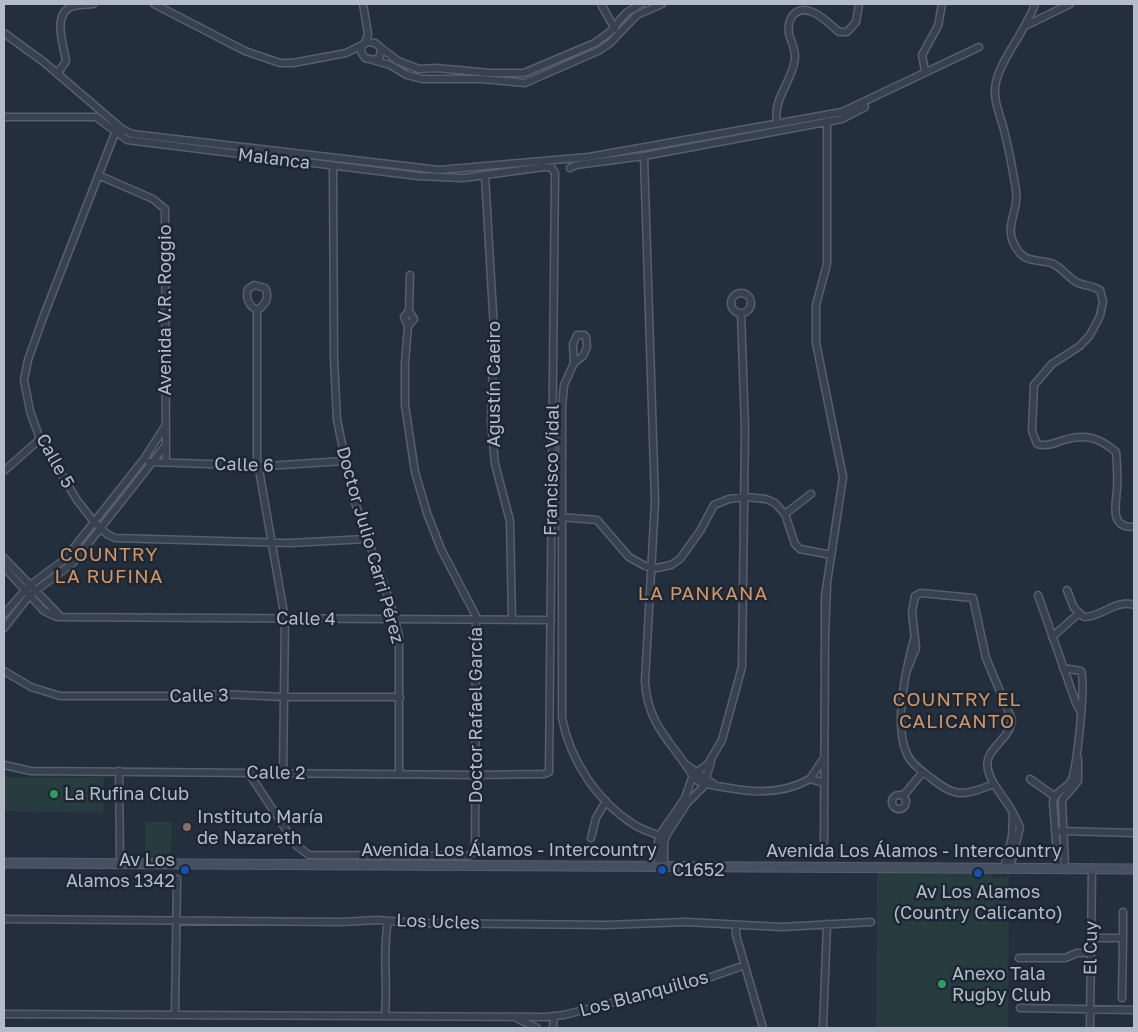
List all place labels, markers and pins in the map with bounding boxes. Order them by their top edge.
place label: La Rufina Club [64,783,189,805]
marker: La Rufina Club [48,788,60,800]
place label: Instituto María de Nazareth [197,806,324,849]
marker: Instituto María de Nazareth [181,821,193,833]
place label: Av Los Alamos 1342 [66,849,175,892]
place label: C1652 [672,859,725,881]
marker: Av Los Alamos 1342 [179,864,191,876]
marker: C1652 [656,864,668,876]
marker: Av Los Alamos (Country Calicanto) [972,867,984,879]
place label: Av Los Alamos (Country Calicanto) [893,881,1063,924]
place label: Anexo Tala Rugby Club [952,963,1051,1006]
marker: Anexo Tala Rugby Club [936,978,948,990]

